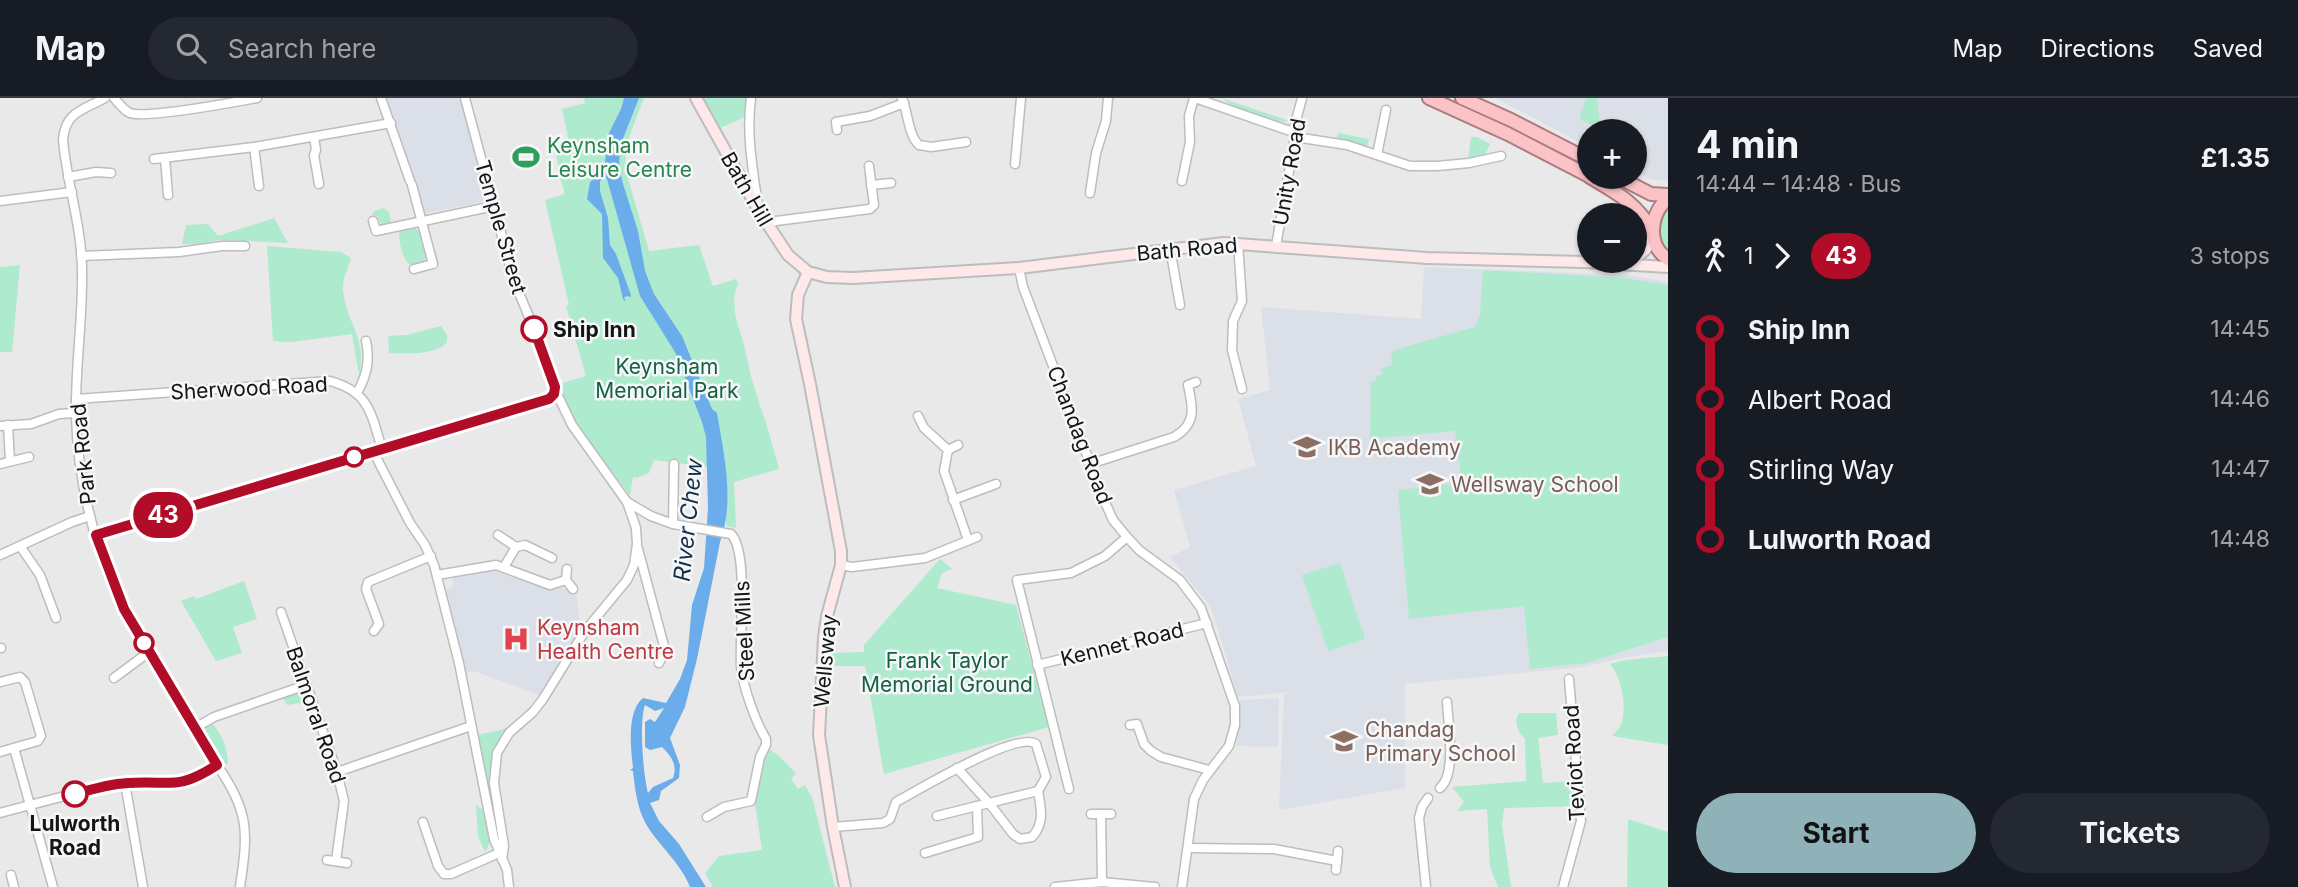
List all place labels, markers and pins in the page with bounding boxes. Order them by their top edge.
place label: Keynsham Leisure Centre [547,133,692,182]
sports icon: Keynsham Leisure Centre [511,142,541,172]
marker: Ship Inn [521,316,547,342]
place label: Ship Inn [553,317,636,342]
school or university icon: IKB Academy [1292,432,1322,462]
place label: IKB Academy [1328,435,1461,460]
unlabelled marker [344,447,364,467]
school or university icon: Wellsway School [1415,469,1445,499]
place label: Wellsway School [1451,472,1619,497]
place label: Keynsham Health Centre [537,615,674,664]
hospital icon: Keynsham Health Centre [501,624,531,654]
unlabelled marker [134,633,154,653]
place label: Chandag Primary School [1365,717,1516,766]
school or university icon: Chandag Primary School [1329,726,1359,756]
marker: Lulworth Road [62,781,88,807]
place label: Lulworth Road [30,811,120,860]

